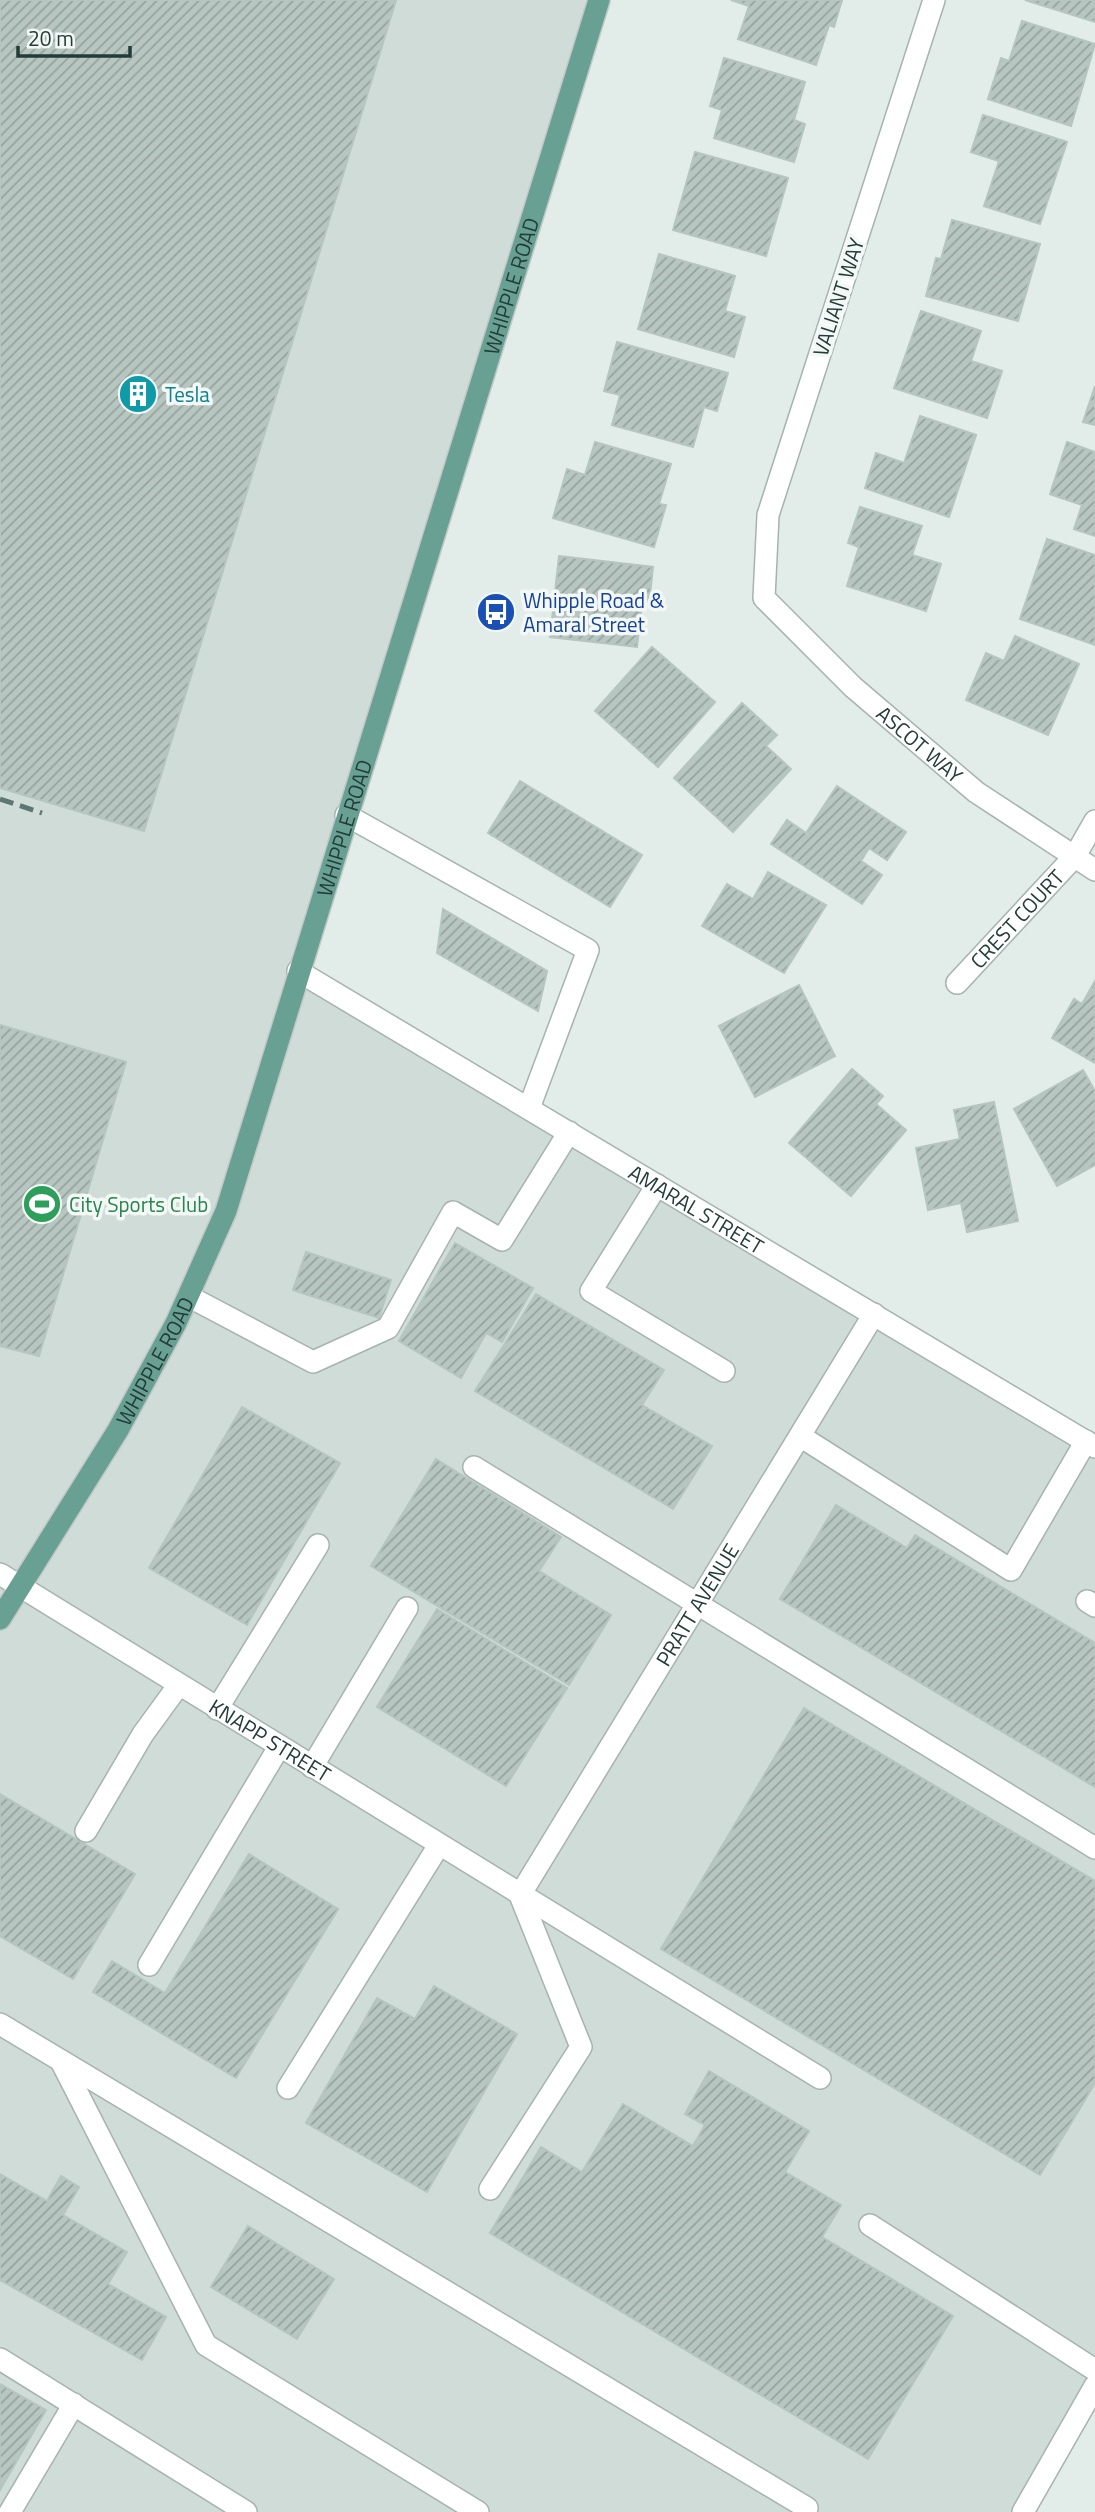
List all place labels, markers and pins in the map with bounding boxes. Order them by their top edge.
building icon: Tesla [117,373,159,415]
place label: Tesla [165,378,210,410]
place label: Whipple Road & Amaral Street [523,584,665,640]
bus stop icon: Whipple Road & Amaral Street [475,591,517,633]
sports icon: City Sports Club [21,1183,63,1225]
place label: City Sports Club [69,1188,208,1220]

